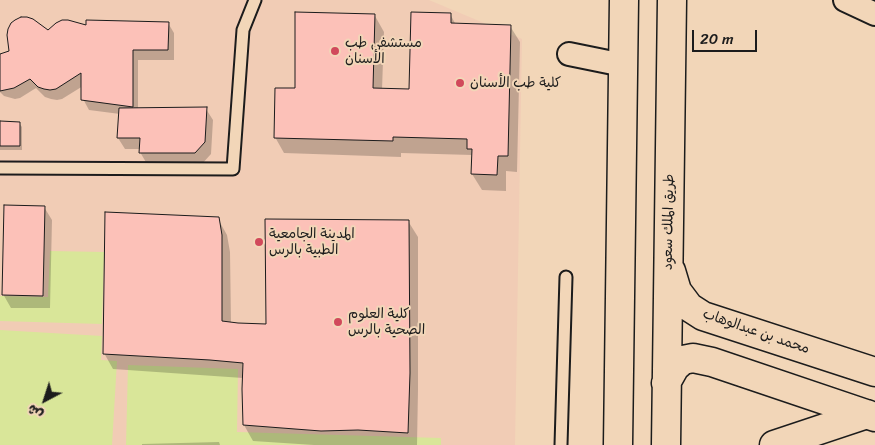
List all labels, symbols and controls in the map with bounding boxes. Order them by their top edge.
scale bar [695,20,760,52]
text: 20 m [700,26,734,52]
place label: مستشفى طب الأسنان [345,35,422,68]
marker: مستشفى طب الأسنان [329,45,341,57]
place label: كلية طب الأسنان [470,75,561,91]
marker: كلية طب الأسنان [454,77,466,89]
street label: طريق الملك سعود [660,174,678,270]
place label: المدينة الجامعية الطبية بالرس [269,226,355,258]
marker: المدينة الجامعية الطبية بالرس [253,236,265,248]
place label: كلية العلوم الصحية بالرس [348,306,425,338]
street label: محمد بن عبدالوهاب [700,306,812,358]
marker: كلية العلوم الصحية بالرس [332,316,344,328]
north arrow [20,375,70,425]
text: ش [21,397,49,426]

